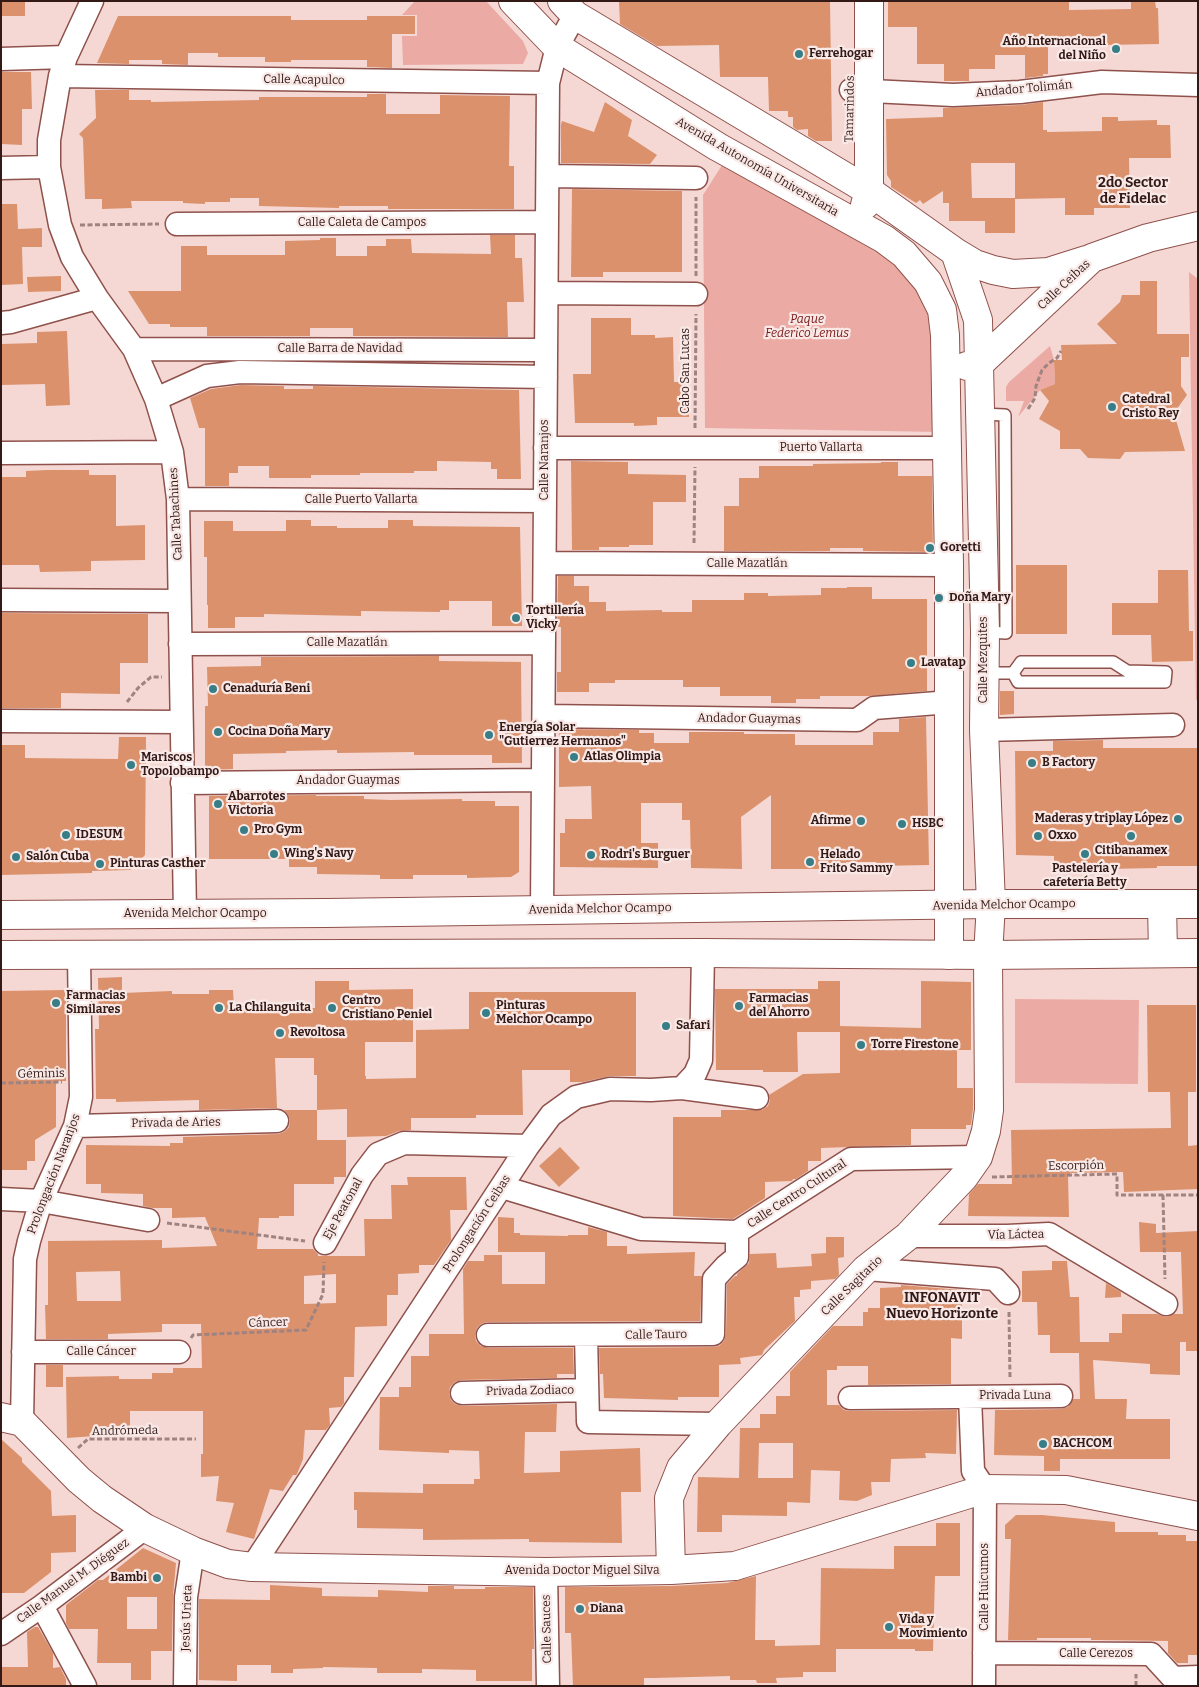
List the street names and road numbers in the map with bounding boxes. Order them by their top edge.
street label: Calle Acapulco [263,72,345,88]
street label: Tamarindos [842,75,858,143]
street label: Andador Tolimán [975,78,1073,100]
street label: Avenida Autonomía Universitaria [673,114,841,220]
street label: Calle Caleta de Campos [298,216,426,230]
street label: Calle Ceibas [1035,257,1093,313]
street label: Cabo San Lucas [679,328,693,414]
street label: Calle Barra de Navidad [277,342,403,356]
street label: Calle Naranjos [538,420,552,500]
street label: Puerto Vallarta [779,441,863,455]
street label: Calle Tabachines [166,467,186,561]
street label: Calle Puerto Vallarta [305,493,417,507]
street label: Calle Mazatlán [706,557,788,571]
street label: Calle Mezquites [977,616,991,704]
street label: Calle Mazatlán [306,636,388,650]
street label: Andador Guaymas [697,711,801,727]
street label: Andador Guaymas [296,774,400,788]
street label: Avenida Melchor Ocampo [932,897,1076,913]
street label: Avenida Melchor Ocampo [528,901,672,917]
street label: Avenida Melchor Ocampo [123,907,267,921]
street label: Géminis [17,1066,65,1082]
street label: Prolongación Naranjos [24,1112,84,1236]
street label: Privada de Aries [131,1115,221,1131]
street label: Calle Centro Cultural [745,1157,849,1231]
street label: Escorpión [1048,1158,1104,1174]
street label: Prolongación Ceibas [440,1173,514,1275]
street label: Eje Peatonal [320,1176,366,1242]
street label: Vía Láctea [988,1227,1044,1243]
street label: Calle Sagitario [818,1253,886,1319]
street label: Cáncer [248,1315,288,1331]
street label: Calle Tauro [625,1327,687,1343]
street label: Calle Cáncer [66,1345,136,1359]
street label: Privada Zodiaco [486,1383,574,1399]
street label: Privada Luna [979,1389,1051,1403]
street label: Andrómeda [92,1423,158,1439]
street label: Calle Manuel M. Diéguez [14,1535,132,1627]
street label: Calle Huicumos [978,1543,992,1631]
street label: Avenida Doctor Miguel Silva [504,1564,660,1578]
street label: Jesús Urieta [179,1584,195,1652]
street label: Calle Sauces [539,1594,555,1664]
street label: Calle Cerezos [1059,1647,1133,1661]

